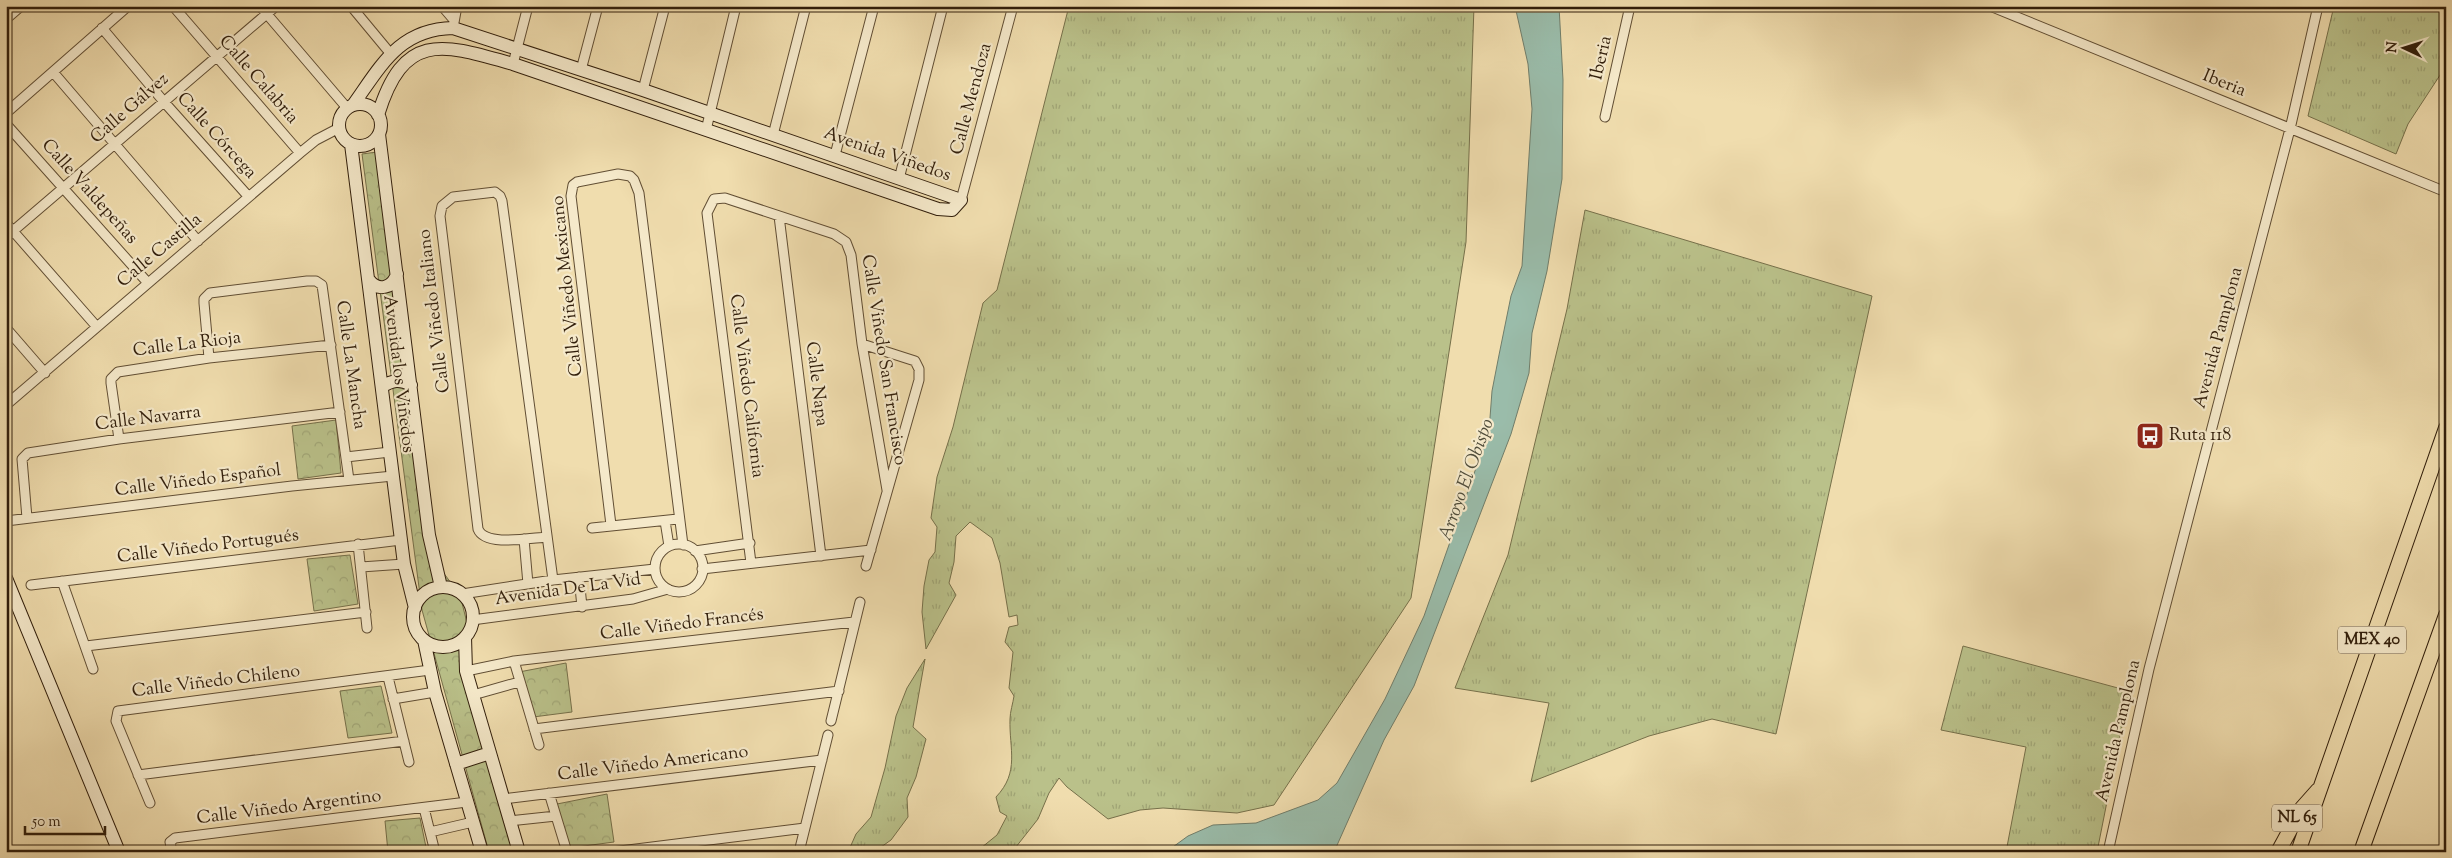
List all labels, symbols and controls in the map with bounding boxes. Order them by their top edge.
north arrow [2380,22,2430,72]
street label: Calle Calabria [212,30,304,130]
street label: Iberia [1584,33,1620,83]
street label: Calle Mendoza [945,40,999,158]
text: N [2383,41,2403,54]
street label: Iberia [2198,64,2250,104]
street label: Calle Gálvez [85,67,175,150]
street label: Calle Córcega [170,87,262,185]
street label: Avenida Viñedos [820,121,954,189]
street label: Calle Valdepeñas [35,134,143,250]
street label: Calle Viñedo Mexicano [546,194,590,378]
street label: Calle Castilla [112,208,208,294]
street label: Calle Viñedo Italiano [412,227,458,394]
street label: Calle Viñedo San Francisco [854,253,913,467]
street label: Avenida Pamplona [2188,264,2250,412]
street label: Calle Viñedo California [722,293,770,479]
street label: Avenida los Viñedos [375,294,421,454]
street label: Calle La Mancha [328,299,372,431]
street label: Calle La Rioja [132,325,242,365]
street label: Calle Napa [798,340,834,428]
street label: Calle Navarra [94,400,202,438]
water label: Arroyo El Obispo [1432,415,1502,545]
bus stop icon: Ruta 118 [2135,421,2165,451]
place label: Ruta 118 [2169,423,2231,449]
street label: Calle Viñedo Español [113,458,283,504]
street label: Calle Viñedo Portugués [116,523,300,571]
street label: Avenida De La Vid [493,567,643,613]
street label: Calle Viñedo Francés [599,602,765,648]
road number: MEX 40 [2338,626,2406,654]
street label: Avenida Pamplona [2090,657,2148,805]
street label: Calle Viñedo Chileno [130,659,302,705]
street label: Calle Viñedo Americano [556,739,750,789]
street label: Calle Viñedo Argentino [195,784,383,832]
scale bar [25,803,105,835]
road number: NL 65 [2272,804,2322,831]
text: 50 m [31,812,61,833]

